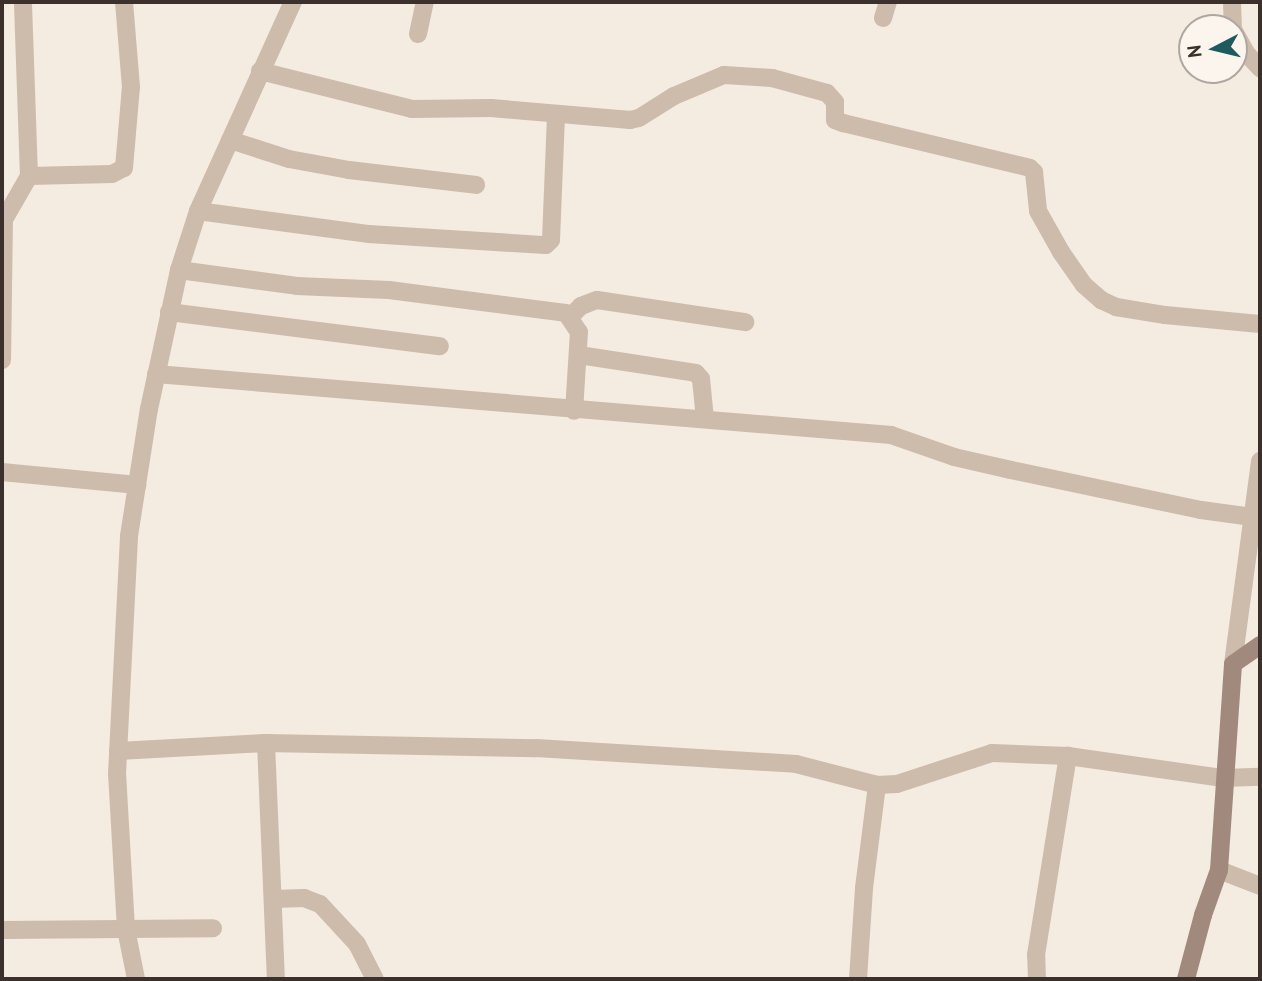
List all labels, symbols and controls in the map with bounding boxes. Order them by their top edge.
north arrow [1178,14,1248,84]
text: N [1181,44,1207,59]

